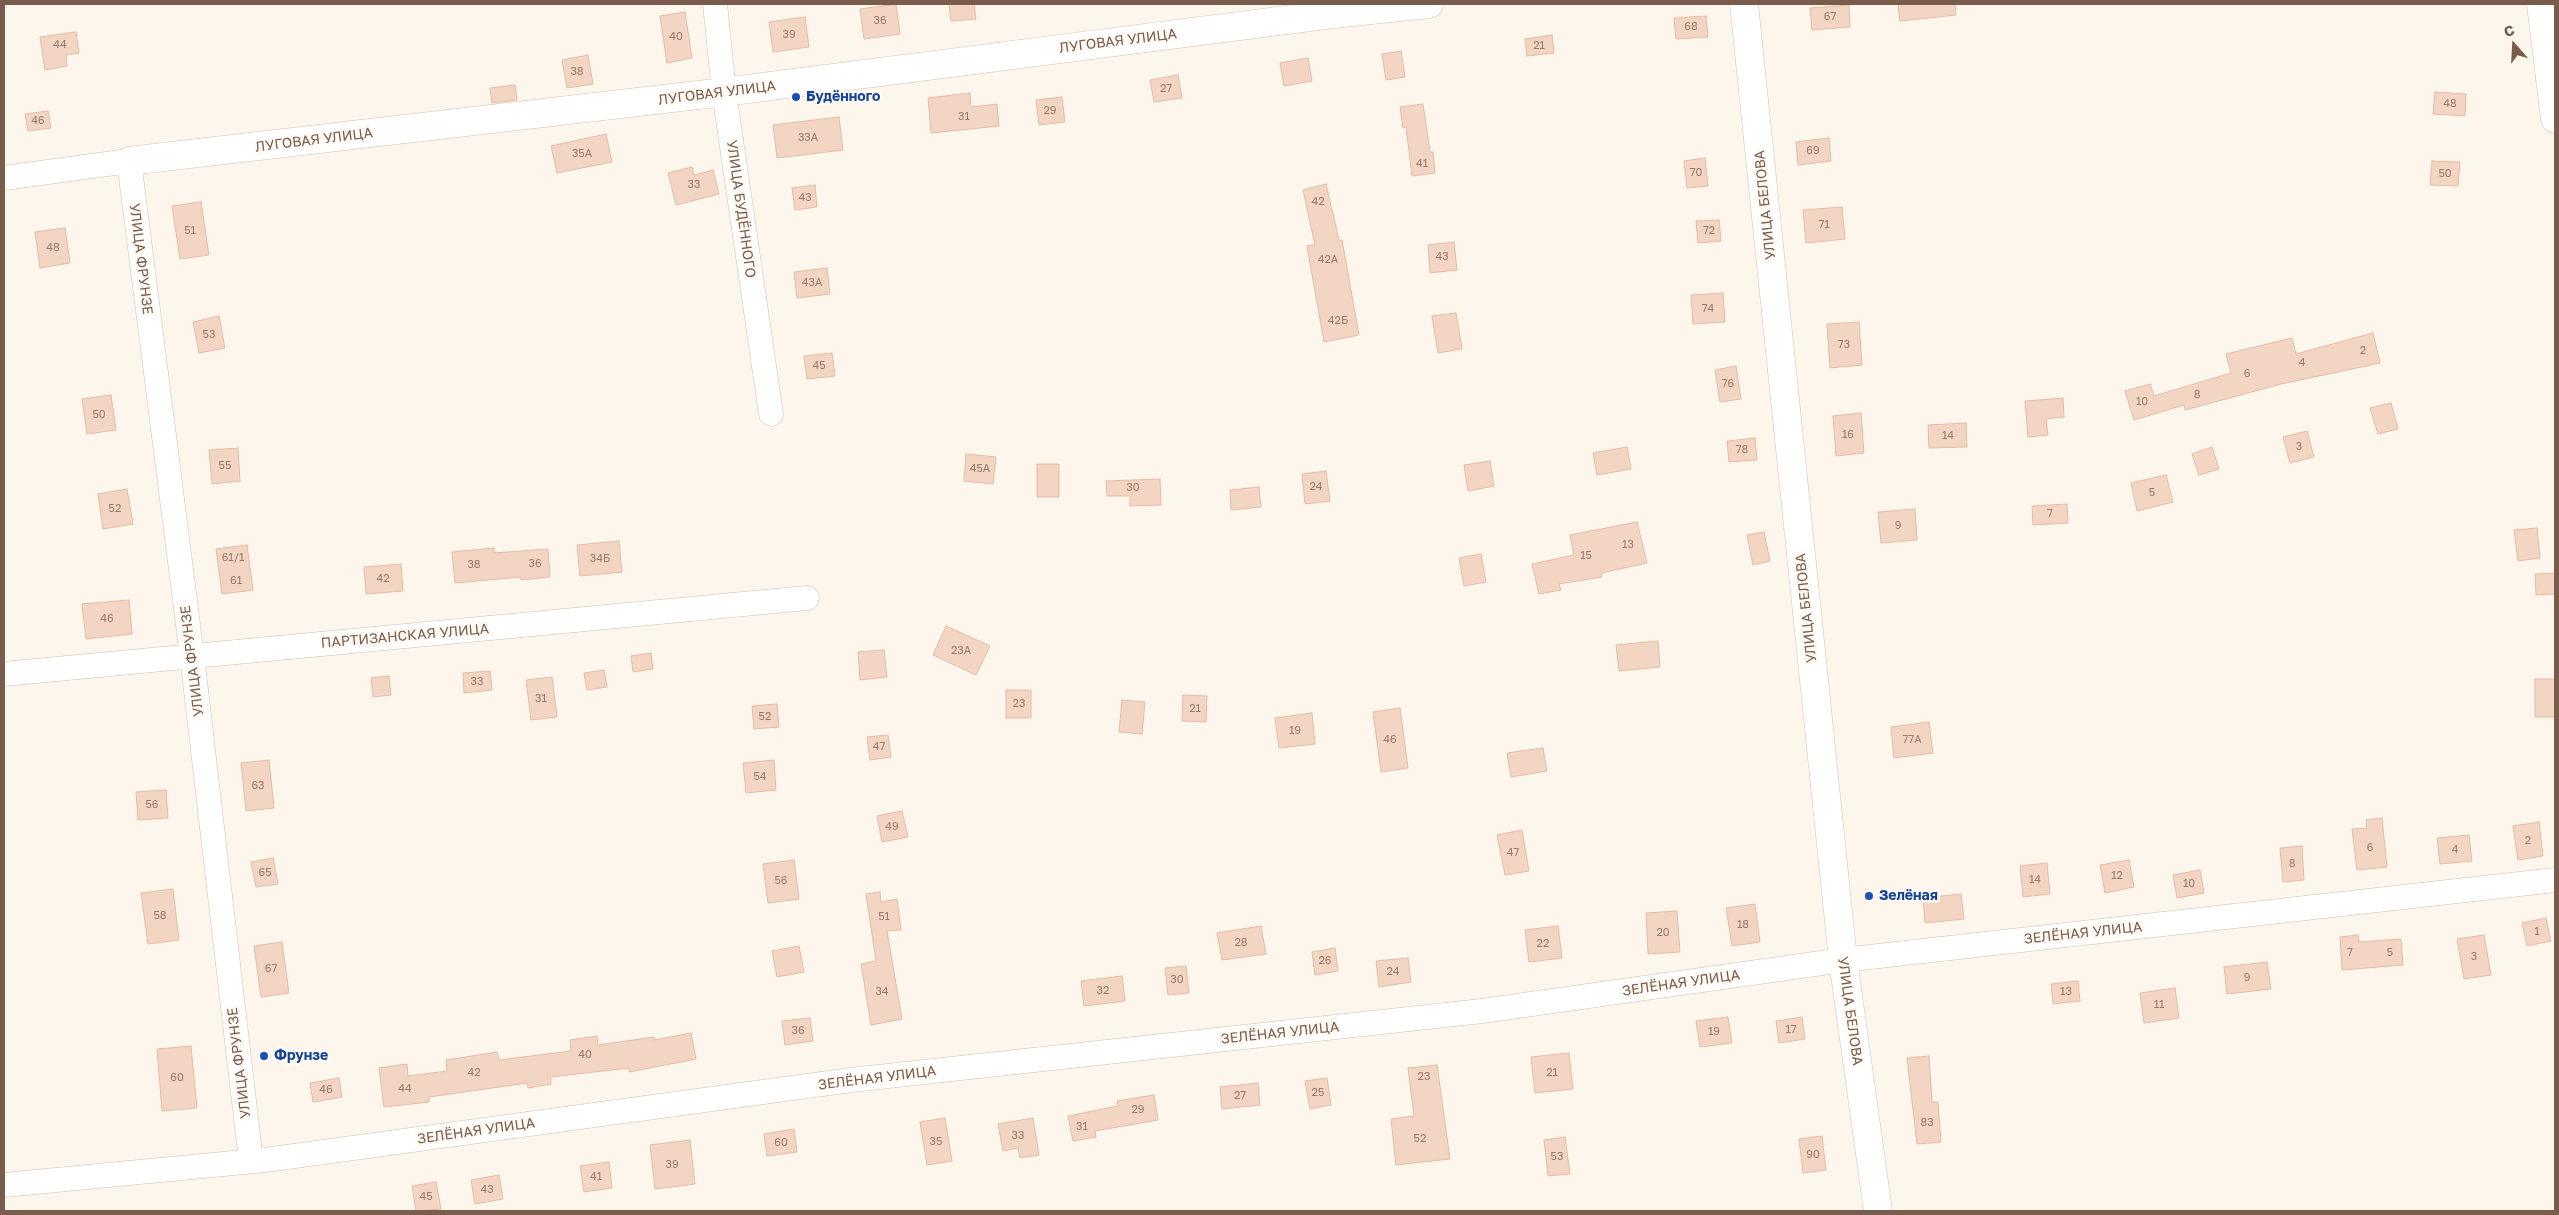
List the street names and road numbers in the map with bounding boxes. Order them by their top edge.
street label: ЛУГОВАЯ УЛИЦА [1058,25,1178,57]
street label: ЛУГОВАЯ УЛИЦА [657,77,777,109]
street label: ЛУГОВАЯ УЛИЦА [254,124,374,156]
street label: УЛИЦА БУДЁННОГО [723,139,759,279]
street label: УЛИЦА БЕЛОВА [1751,149,1779,261]
street label: УЛИЦА ФРУНЗЕ [126,202,156,316]
street label: УЛИЦА БЕЛОВА [1792,552,1820,664]
street label: УЛИЦА ФРУНЗЕ [177,604,207,718]
street label: ПАРТИЗАНСКАЯ УЛИЦА [320,620,490,652]
street label: ЗЕЛЁНАЯ УЛИЦА [2023,918,2143,948]
street label: УЛИЦА БЕЛОВА [1834,955,1866,1067]
street label: ЗЕЛЁНАЯ УЛИЦА [1621,966,1741,1000]
street label: УЛИЦА ФРУНЗЕ [224,1006,254,1120]
street label: ЗЕЛЁНАЯ УЛИЦА [1220,1018,1340,1048]
street label: ЗЕЛЁНАЯ УЛИЦА [817,1062,937,1094]
street label: ЗЕЛЁНАЯ УЛИЦА [416,1114,536,1148]

